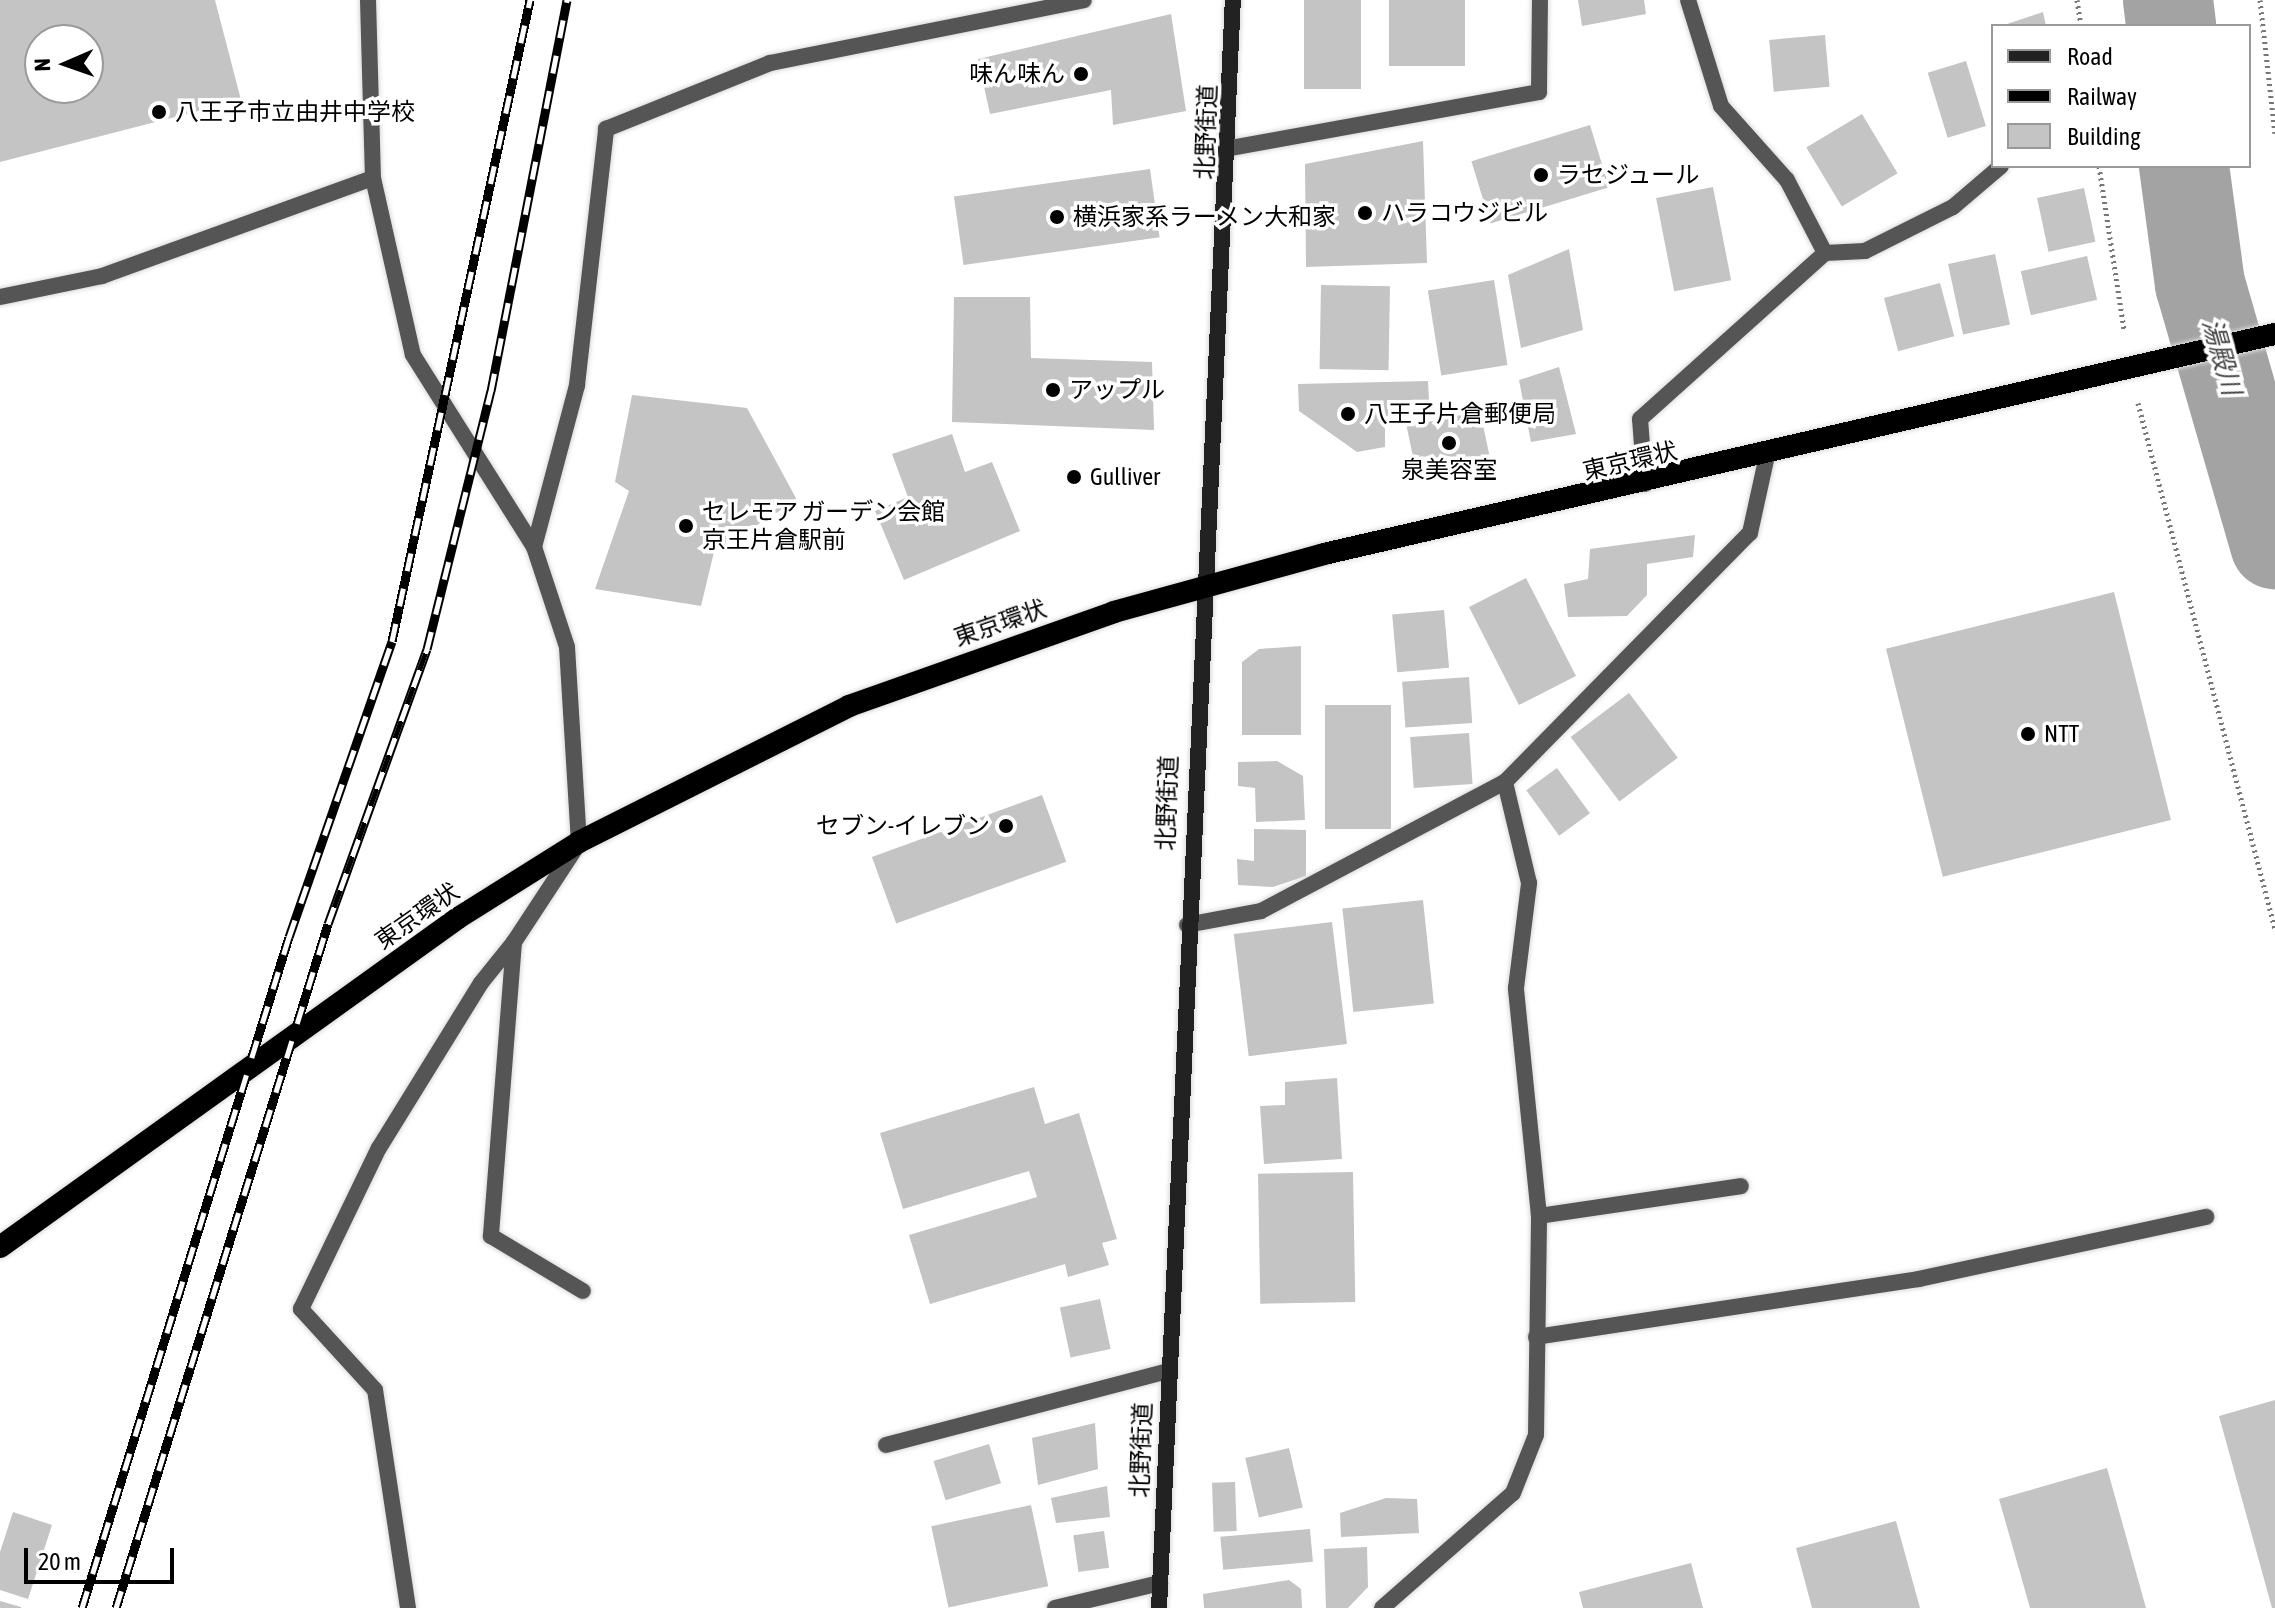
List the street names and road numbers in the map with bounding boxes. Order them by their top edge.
street label: 北野街道 [1190,84,1222,180]
street label: 東京環状 [1580,436,1680,486]
street label: 東京環状 [950,594,1050,652]
street label: 北野街道 [1151,755,1183,851]
street label: 東京環状 [369,877,465,955]
street label: 北野街道 [1125,1402,1157,1498]

